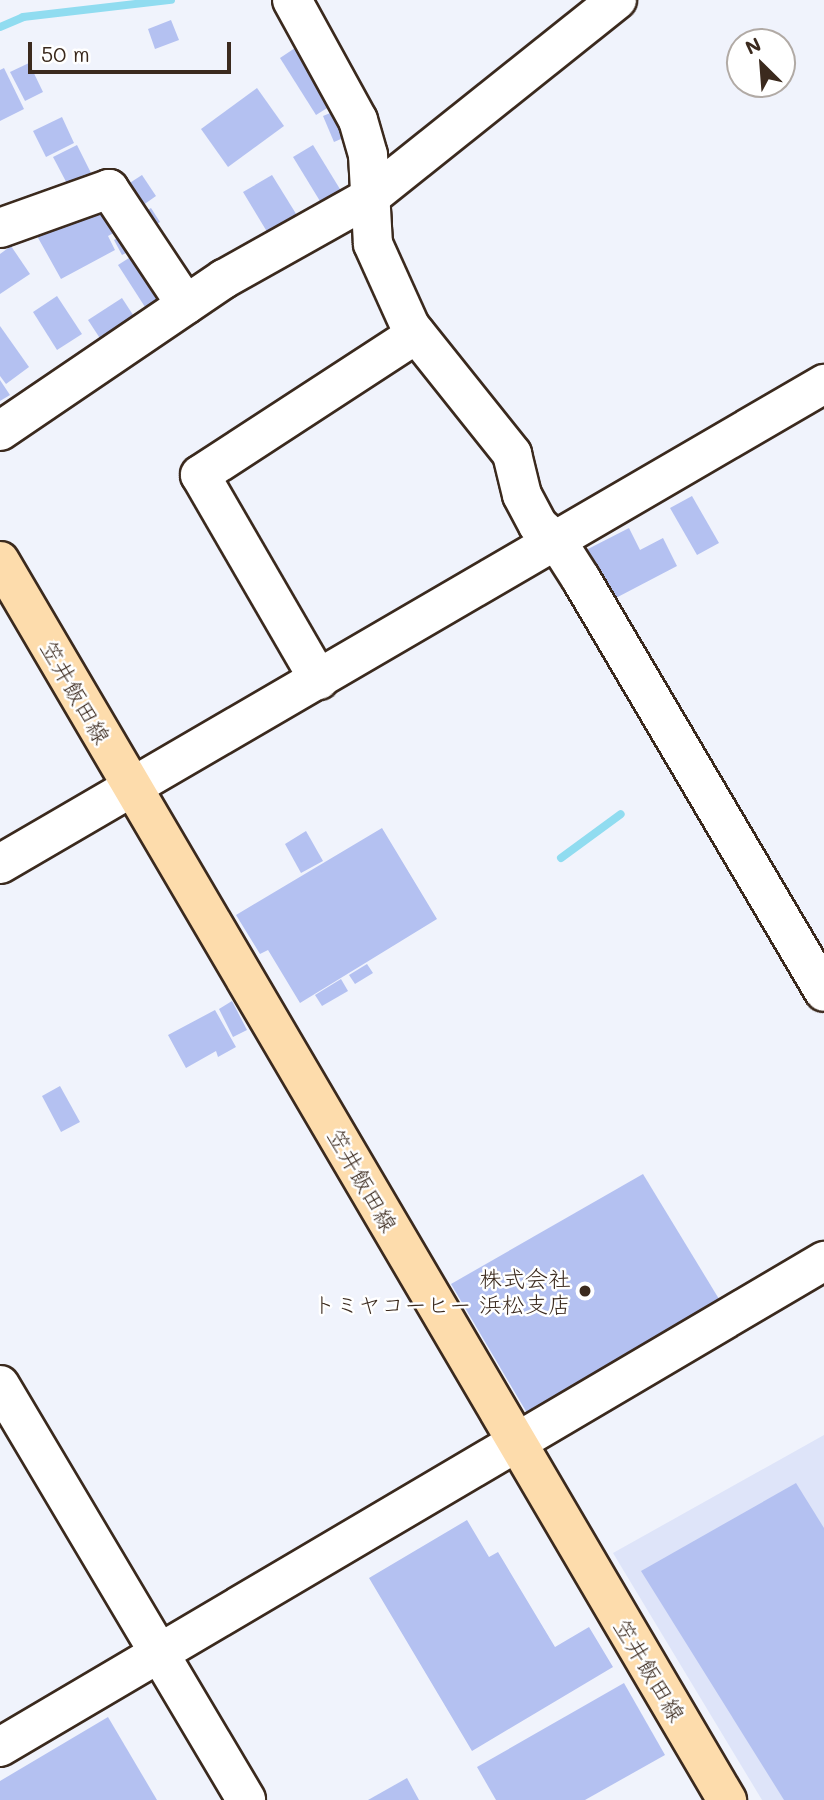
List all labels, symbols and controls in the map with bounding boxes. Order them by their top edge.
scale bar [32,28,234,72]
north arrow [726,28,796,98]
text: N [741,31,765,60]
text: 50 m [41,40,90,67]
street label: 笠井飯田線 [35,635,117,749]
street label: 笠井飯田線 [322,1123,404,1237]
place label: 株式会社 トミヤコーヒー 浜松支店 [312,1264,571,1318]
marker: 株式会社 トミヤコーヒー 浜松支店 [577,1283,593,1299]
street label: 笠井飯田線 [609,1614,691,1726]

